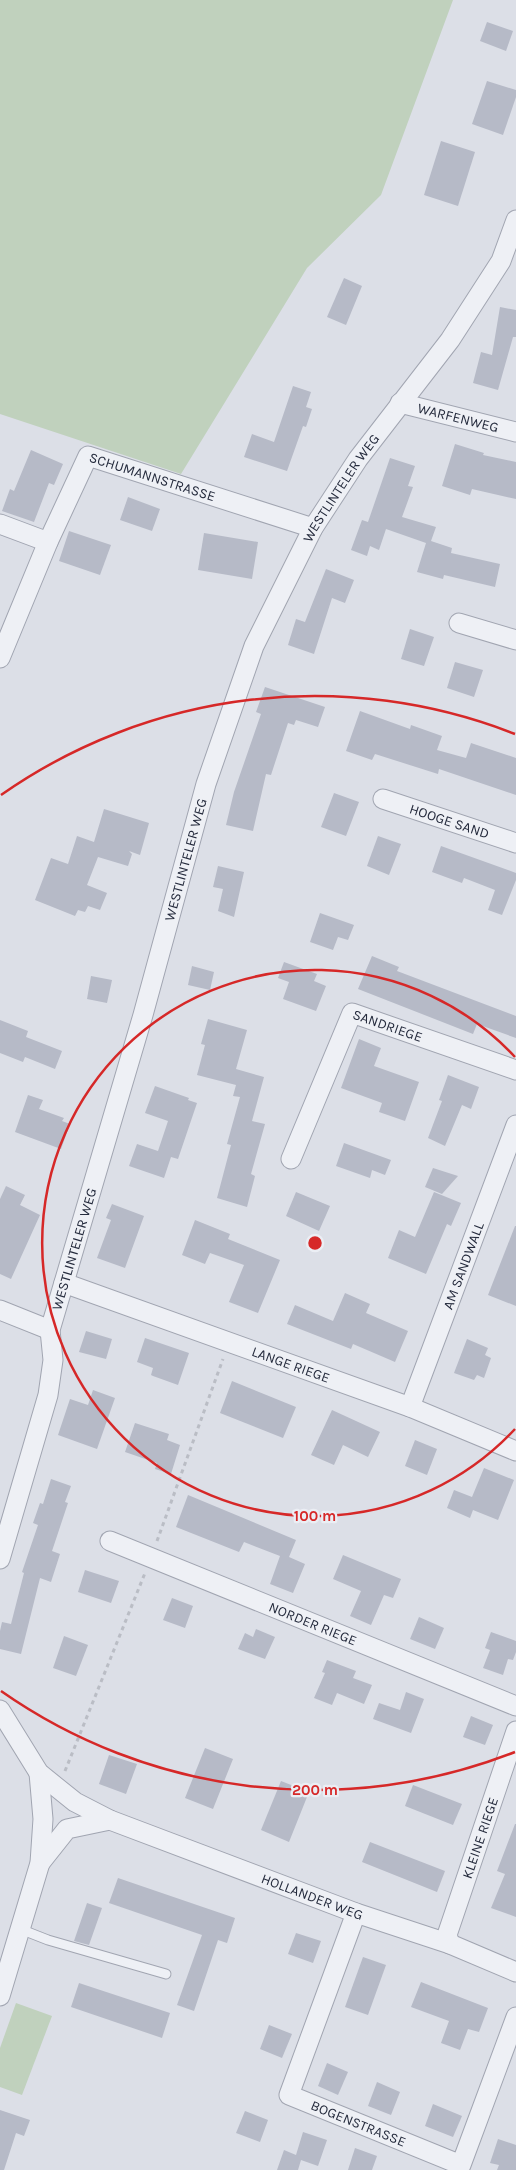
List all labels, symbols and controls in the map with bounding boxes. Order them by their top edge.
street label: WARFENWEG [416,400,500,436]
street label: WESTLINTELER WEG [299,431,383,545]
street label: SCHUMANNSTRASSE [87,449,217,505]
street label: WESTLINTELER WEG [161,796,211,923]
street label: HOOGE SAND [407,800,491,843]
street label: SANDRIEGE [350,1006,425,1046]
street label: WESTLINTELER WEG [48,1186,101,1312]
street label: AM SANDWALL [439,1219,488,1312]
centre of rings [306,1234,324,1252]
street label: LANGE RIEGE [249,1343,332,1387]
text: 100 m [294,1507,336,1525]
street label: NORDER RIEGE [266,1598,359,1649]
text: 200 m [292,1781,338,1799]
street label: KLEINE RIEGE [459,1795,502,1881]
street label: HOLLANDER WEG [259,1870,365,1924]
street label: BOGENSTRASSE [308,2097,408,2151]

